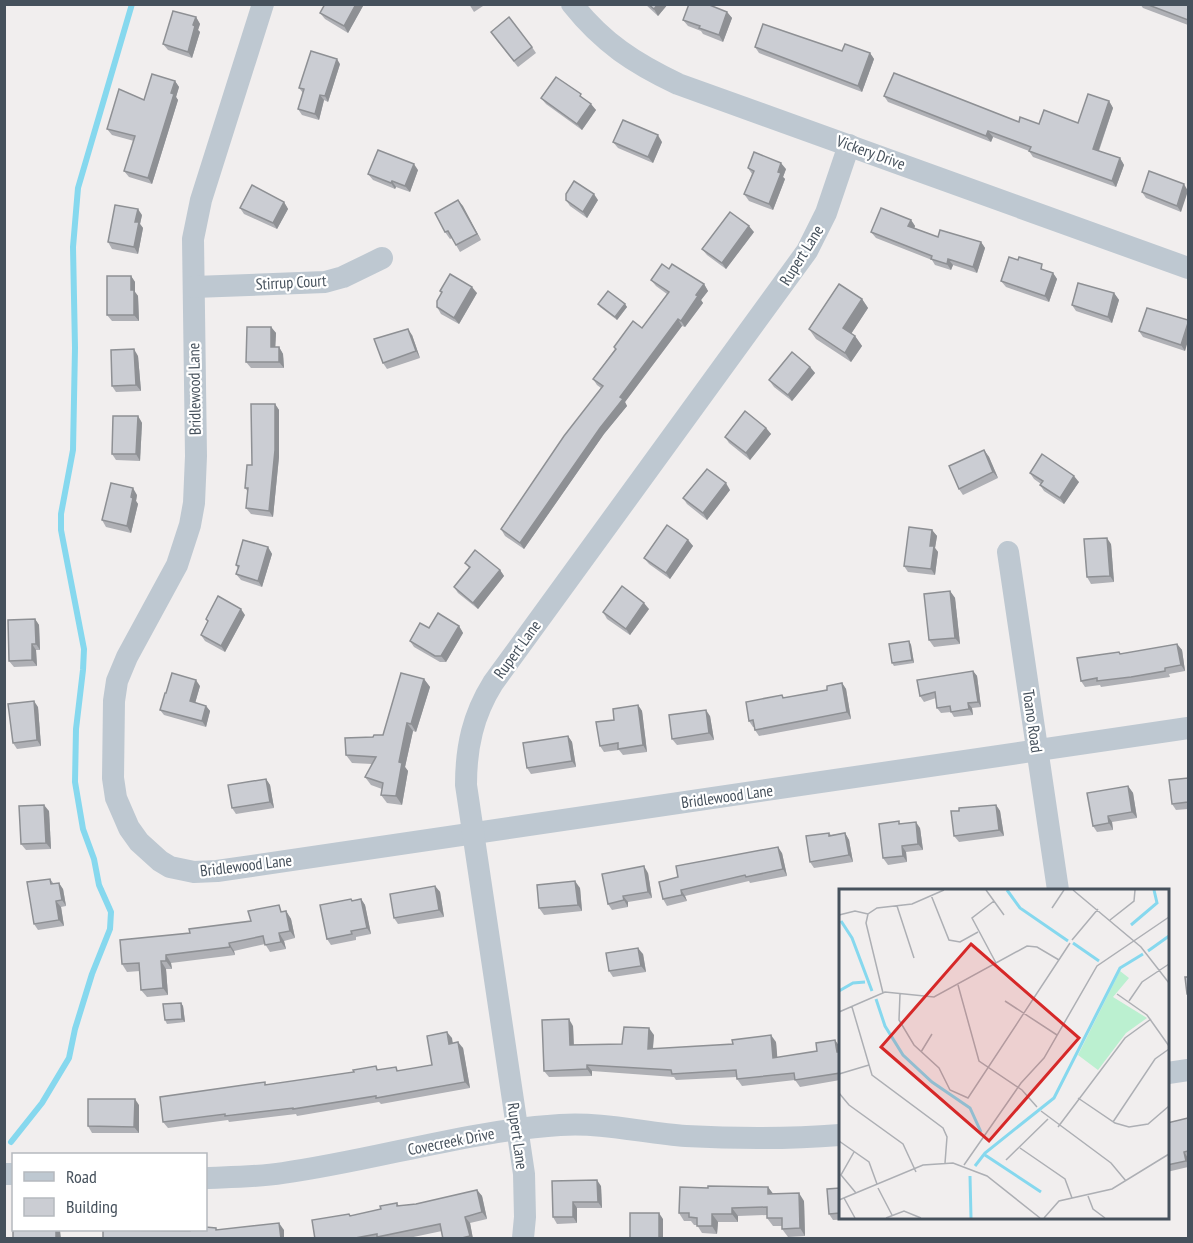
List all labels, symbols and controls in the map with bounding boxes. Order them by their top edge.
street label: Vickery Drive [833,130,908,174]
street label: Rupert Lane [775,221,827,289]
street label: Stirrup Court [255,270,327,294]
street label: Bridlewood Lane [183,343,205,435]
street label: Rupert Lane [489,616,545,682]
street label: Toano Road [1019,688,1047,754]
street label: Bridlewood Lane [680,780,774,812]
street label: Bridlewood Lane [199,849,293,881]
inset map [839,889,1169,1219]
street label: Rupert Lane [503,1101,533,1171]
street label: Covecreek Drive [406,1123,496,1159]
legend [12,1153,207,1231]
text: Road [66,1165,97,1188]
text: Building [66,1195,118,1218]

